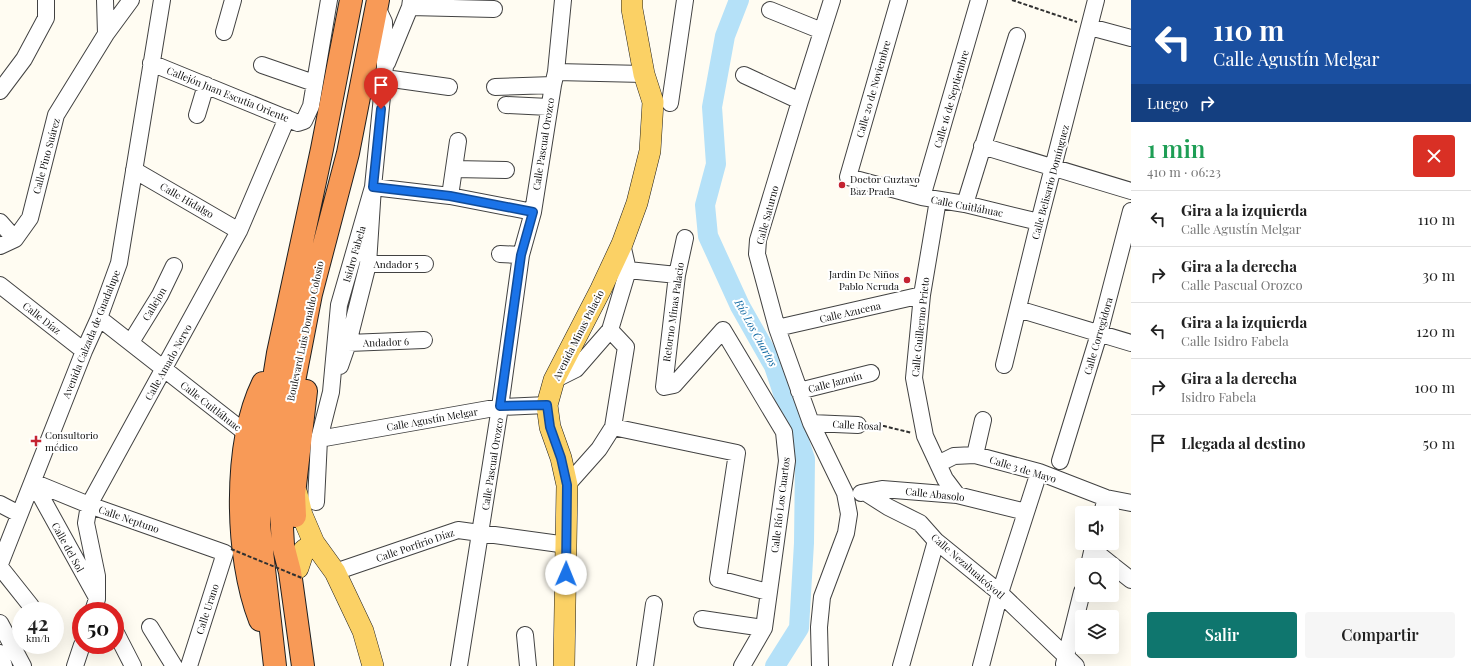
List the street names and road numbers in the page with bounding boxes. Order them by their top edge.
street label: Calle 20 de Noviembre [852,39,894,139]
street label: Calle 16 de Septiembre [930,48,972,150]
street label: Callejón Juan Escutia Oriente [165,63,291,125]
street label: Calle Pascual Orozco [529,96,557,191]
street label: Calle Pino Suárez [29,116,63,195]
street label: Calle Belisario Domínguez [1028,123,1072,241]
street label: Calle Hidalgo [158,179,217,221]
street label: Calle Saturno [752,183,782,246]
street label: Calle Cuitláhuac [930,192,1005,220]
street label: Isidro Fabela [339,224,369,284]
street label: Andador 5 [372,257,419,271]
street label: Boulevard Luis Donaldo Colosio [283,259,327,402]
street label: Retorno Minas Palacio [659,261,687,363]
street label: Avenida Calzada de Guadalupe [58,268,123,401]
street label: Calle Guillermo Prieto [908,276,932,378]
street label: Callejon [139,285,169,323]
street label: Avenida Minas Palacio [549,287,607,383]
street label: Calle Corregidora [1080,296,1116,376]
street label: Calle Azucena [818,298,882,326]
street label: Calle Díaz [20,299,64,337]
street label: Calle Amado Nervo [141,321,195,403]
street label: Andador 6 [362,334,409,350]
street label: Calle Jazmín [806,368,864,396]
street label: Calle Cuitláhuac [178,378,244,434]
street label: Calle Agustín Melgar [385,404,479,434]
street label: Calle Pascual Orozco [478,416,506,511]
street label: Calle Rosal [832,417,882,433]
street label: Calle 3 de Mayo [988,452,1059,486]
street label: Calle Río Los Cuartos [767,456,793,554]
street label: Calle Abasolo [905,484,966,504]
street label: Calle Neptuno [97,502,162,536]
street label: Calle del Sol [49,520,87,575]
street label: Calle Porfirio Díaz [374,525,456,565]
street label: Calle Nezahualcóyotl [928,530,1008,602]
street label: Calle Urano [192,581,222,636]

